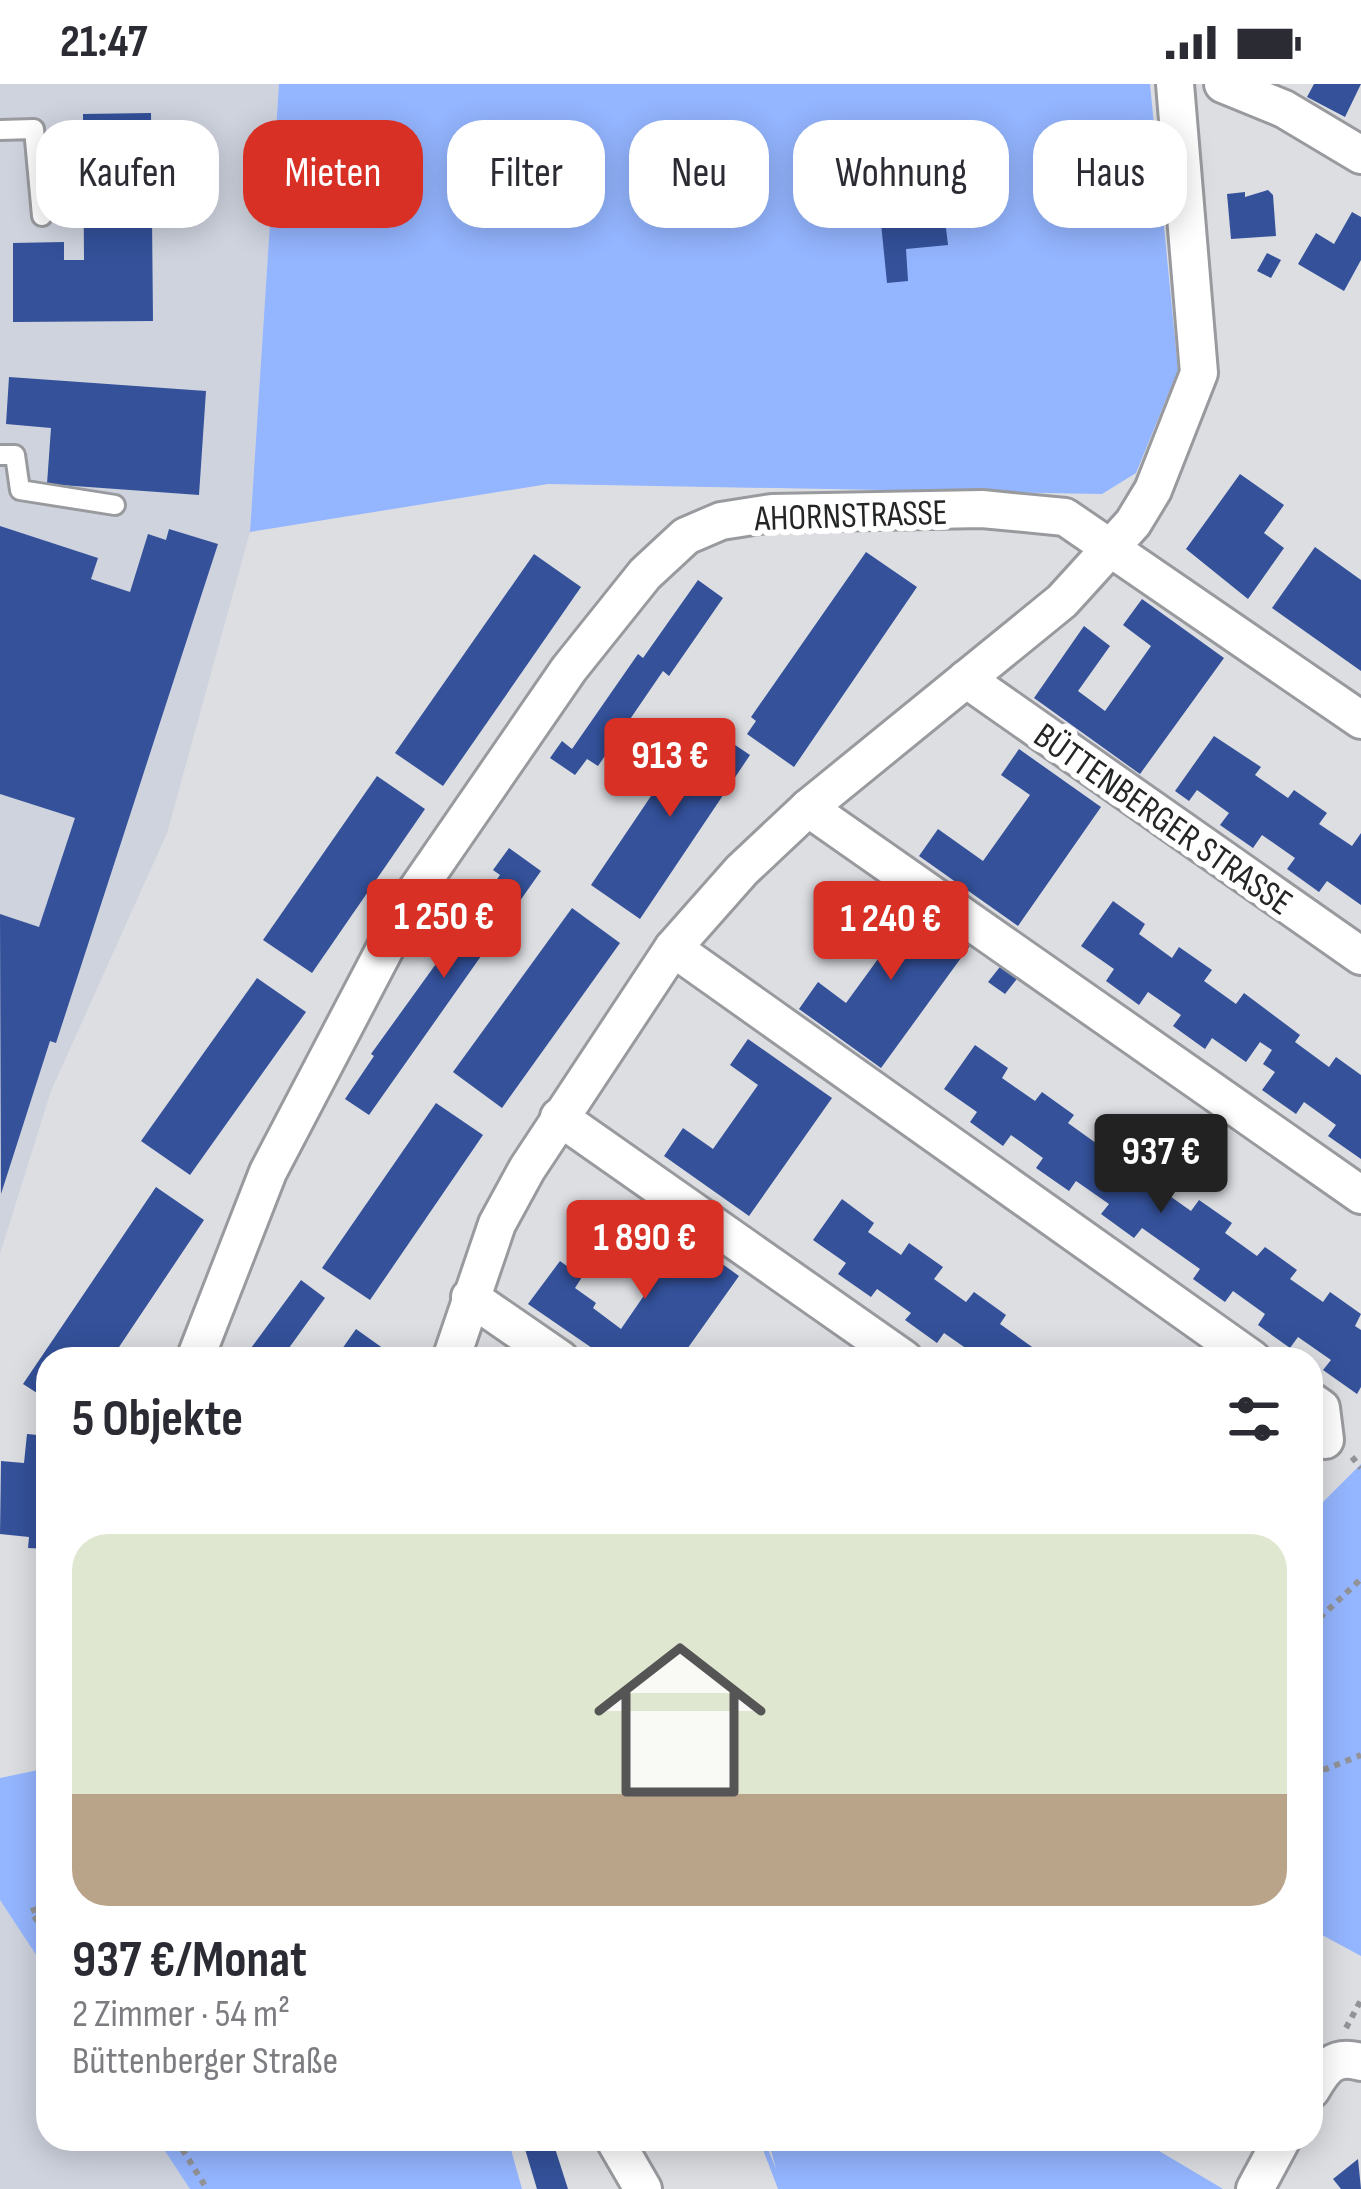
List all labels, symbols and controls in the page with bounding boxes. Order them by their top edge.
text: 21:47 [60,15,147,70]
chip: Kaufen [36,120,219,228]
chip: Mieten [243,120,423,228]
chip: Filter [447,120,605,228]
chip: Neu [629,120,769,228]
chip: Wohnung [793,120,1009,228]
chip: Haus [1033,120,1187,228]
street label: AHORNSTRASSE [753,492,948,541]
street label: BÜTTENBERGER STRASSE [1025,715,1300,925]
pin: 913 € [586,718,754,820]
text: 913 € [631,733,709,780]
pin: 1 250 € [333,879,555,981]
pin: 1 240 € [780,881,1002,983]
text: 1 250 € [394,894,494,941]
text: 1 240 € [840,896,942,943]
pin: 937 € [1077,1114,1245,1216]
text: 937 € [1122,1129,1200,1176]
pin: 1 890 € [534,1200,756,1302]
text: 1 890 € [594,1215,696,1262]
icon: filters [1221,1386,1287,1452]
text: 5 Objekte [72,1389,243,1450]
icon: home [572,1612,788,1828]
text: 937 €/Monat [72,1930,307,1991]
text: 2 Zimmer · 54 m² [72,1991,290,2038]
text: Büttenberger Straße [72,2038,338,2085]

